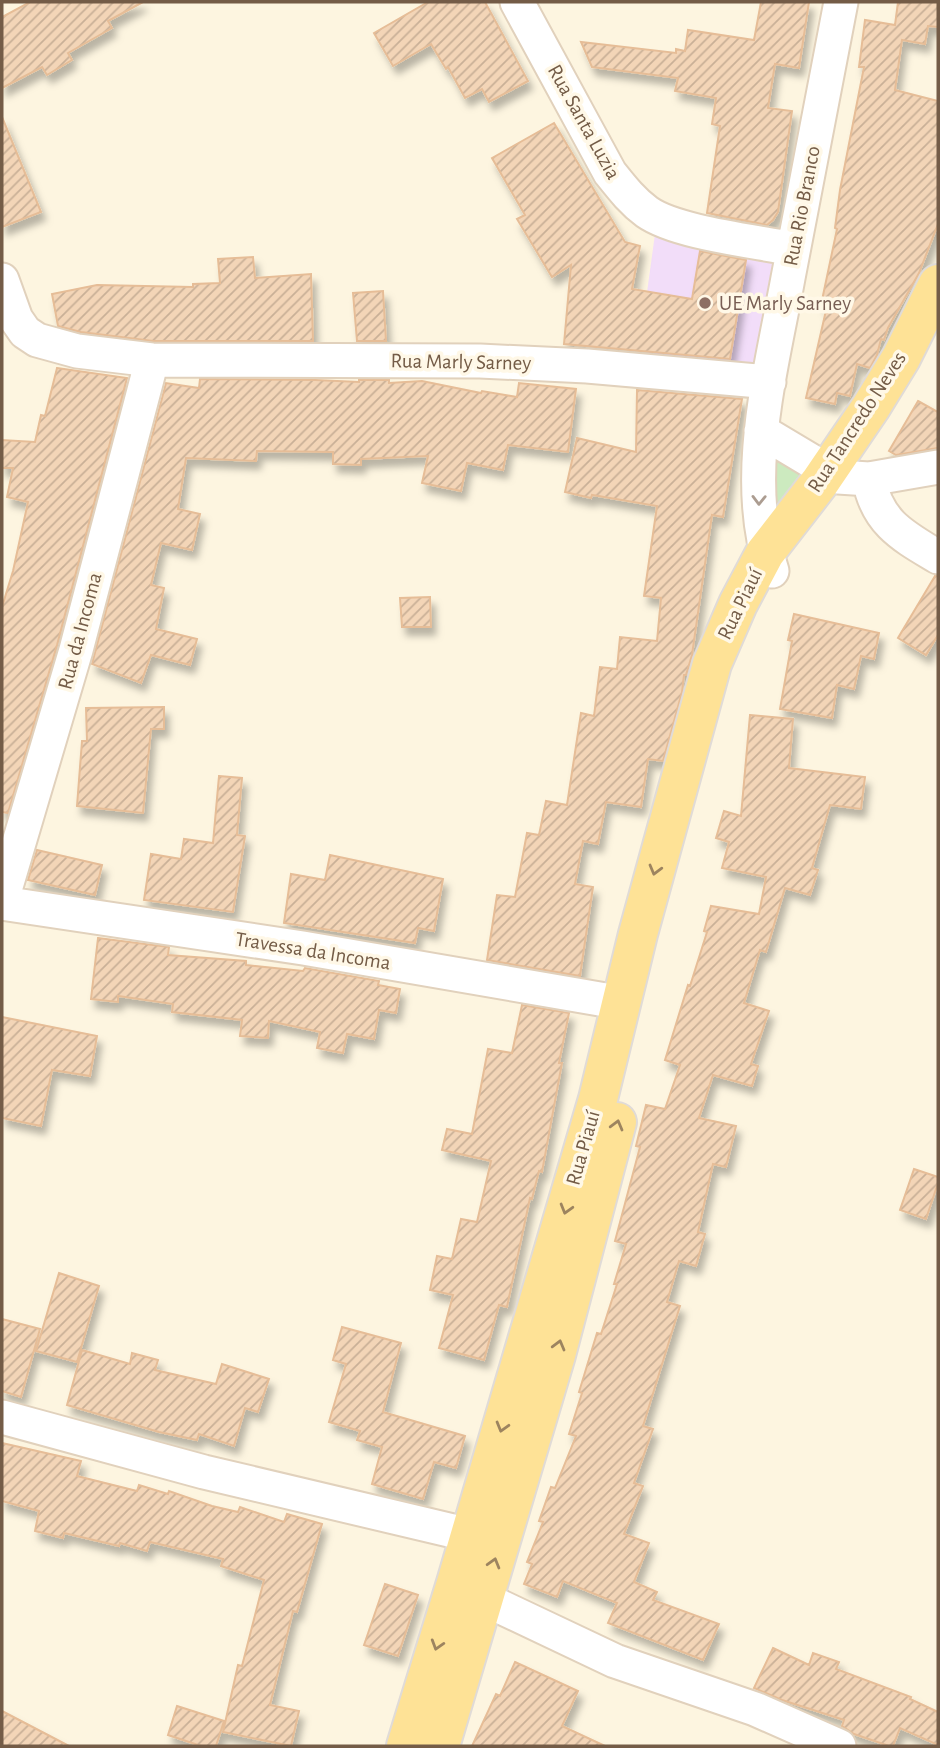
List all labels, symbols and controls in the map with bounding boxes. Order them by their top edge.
street label: Rua Santa Luzia [544,61,624,183]
street label: Rua Rio Branco [780,144,824,268]
place label: UE Marly Sarney [719,293,851,314]
marker: UE Marly Sarney [697,295,713,311]
street label: Rua Tancredo Neves [804,348,910,496]
street label: Rua Marly Sarney [391,350,532,374]
one-way arrow [751,495,767,505]
street label: Rua Piauí [714,564,767,643]
street label: Rua da Incoma [54,570,106,692]
one-way arrow [649,864,663,876]
street label: Travessa da Incoma [234,928,392,974]
street label: Rua Piauí [562,1107,604,1188]
one-way arrow [609,1119,623,1131]
one-way arrow [559,1202,574,1214]
one-way arrow [551,1340,565,1352]
one-way arrow [495,1421,510,1433]
one-way arrow [485,1558,500,1570]
one-way arrow [431,1639,446,1651]

